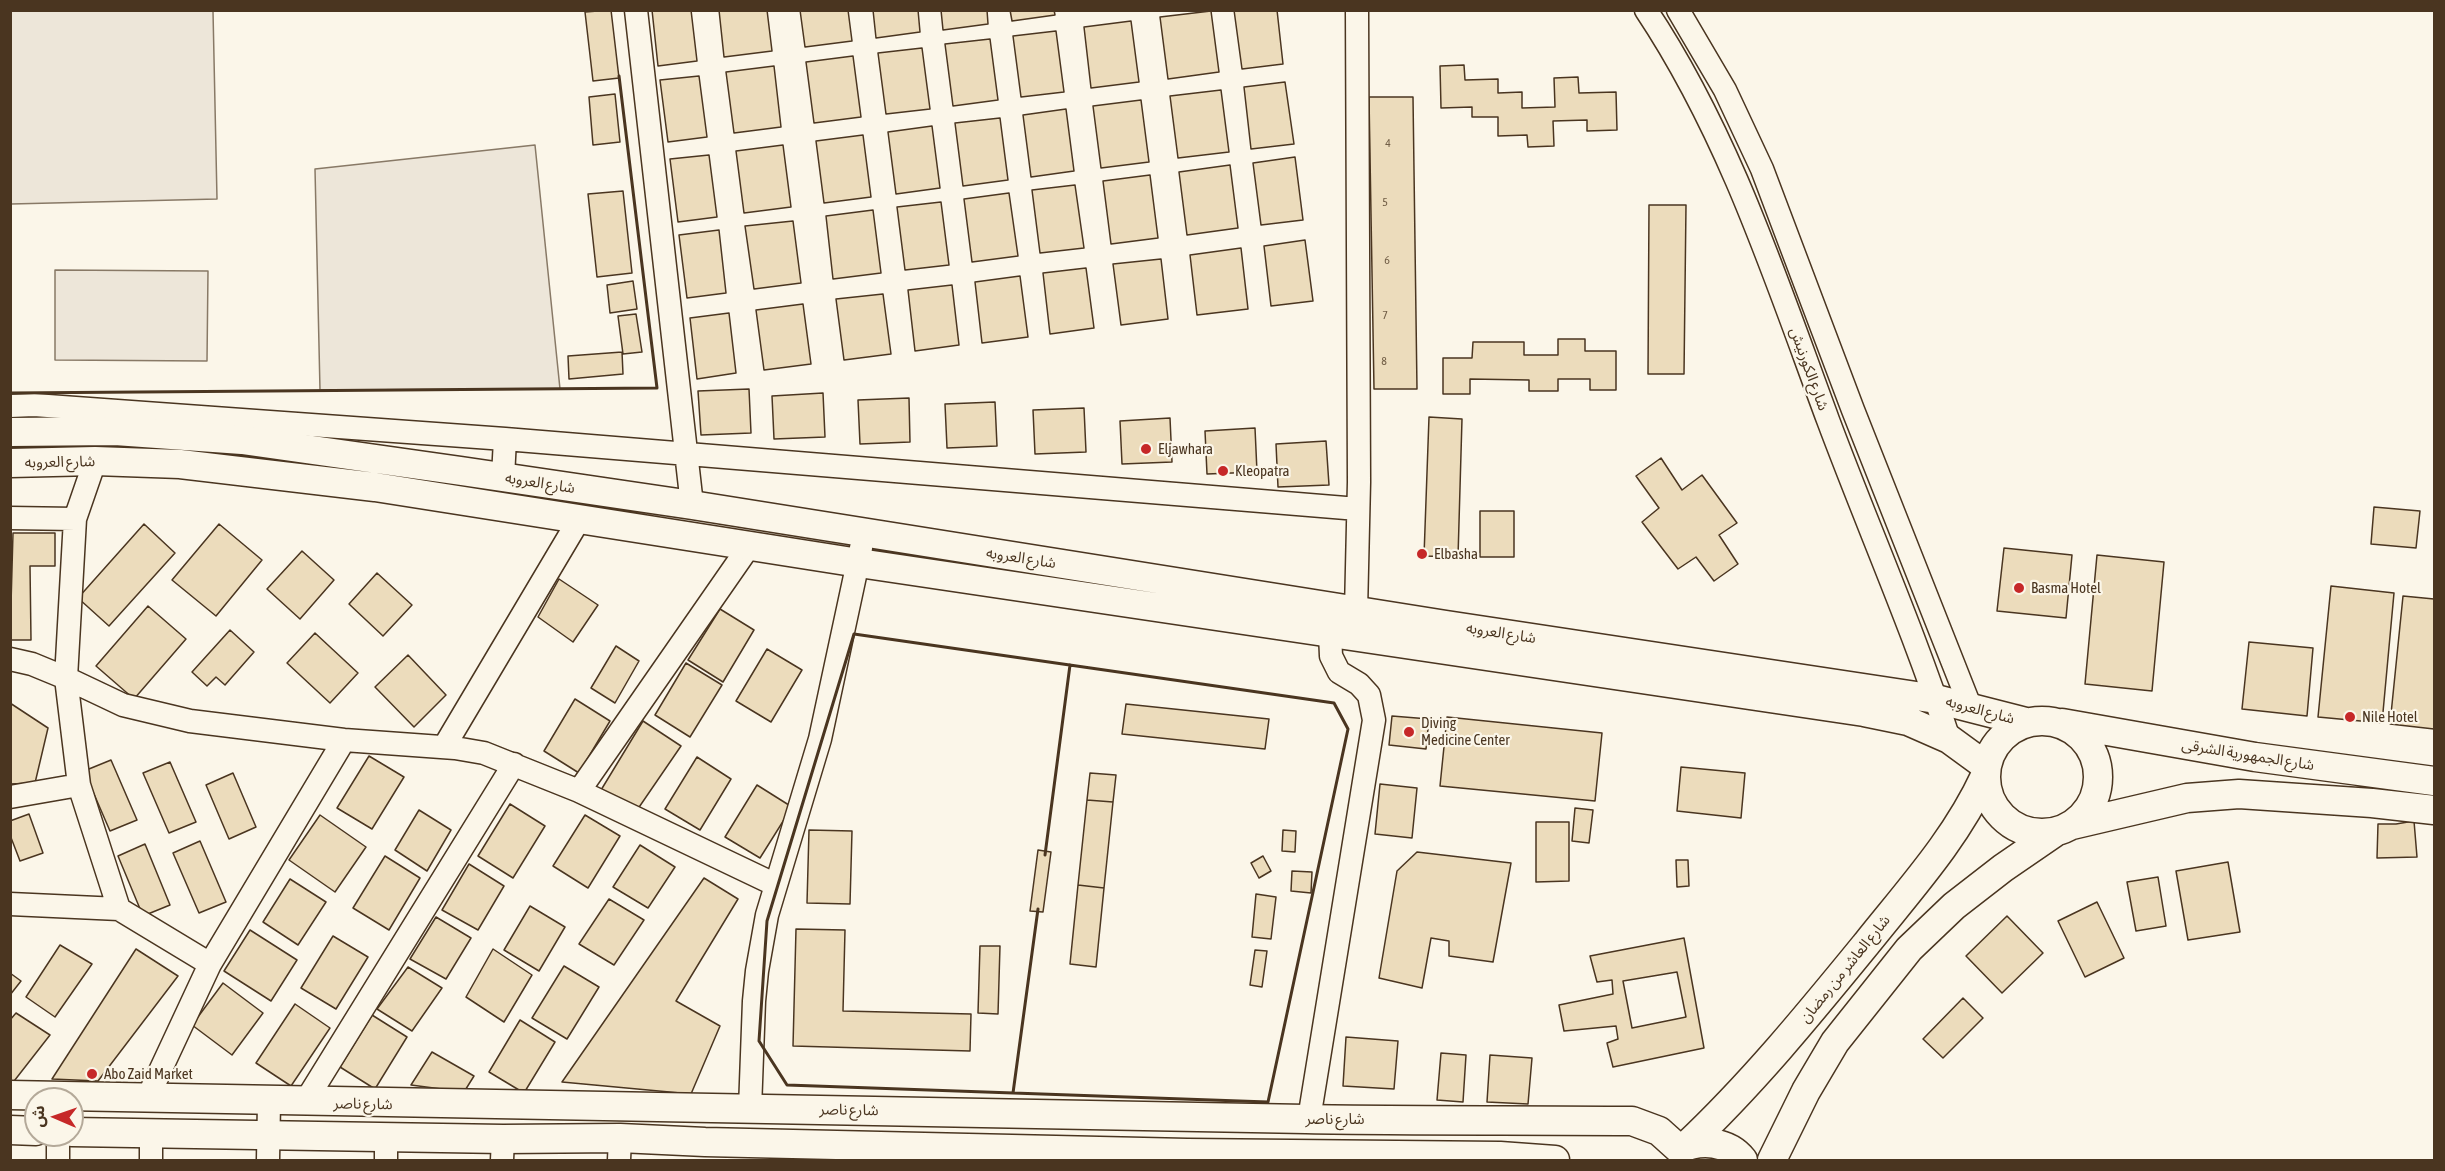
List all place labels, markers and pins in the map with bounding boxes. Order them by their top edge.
place label: Eljawhara [1158,440,1213,458]
marker: Eljawhara [1139,442,1153,456]
place label: Kleopatra [1235,462,1289,480]
marker: Kleopatra [1216,464,1230,478]
place label: Elbasha [1434,545,1478,563]
marker: Elbasha [1415,547,1429,561]
place label: Basma Hotel [2031,579,2101,597]
marker: Basma Hotel [2012,581,2026,595]
place label: Nile Hotel [2362,708,2418,726]
marker: Nile Hotel [2343,710,2357,724]
place label: Diving Medicine Center [1421,714,1510,749]
marker: Diving Medicine Center [1402,725,1416,739]
place label: Abo Zaid Market [104,1065,193,1083]
marker: Abo Zaid Market [85,1067,99,1081]

